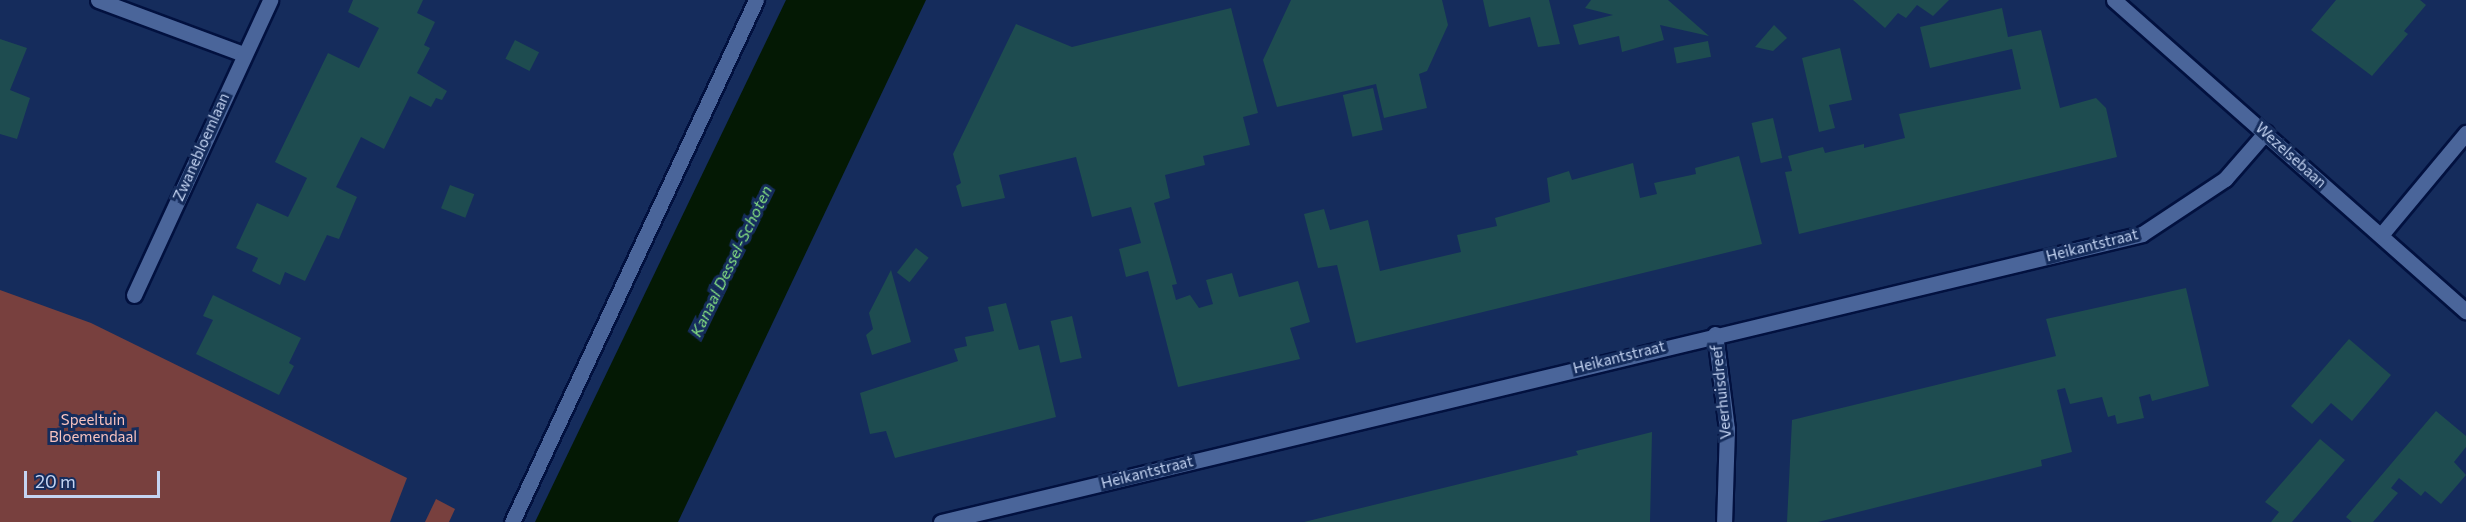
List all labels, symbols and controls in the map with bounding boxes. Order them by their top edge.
street label: Zwanebloemlaan [169,90,233,204]
street label: Wezelsebaan [2252,118,2330,192]
water label: Kanaal Dessel-Schoten [686,182,776,340]
street label: Heikantstraat [2044,225,2140,265]
street label: Heikantstraat [1571,337,1667,377]
street label: Veerhuisdreef [1707,344,1735,440]
park label: Speeltuin Bloemendaal [49,410,137,445]
street label: Heikantstraat [1099,452,1195,492]
scale bar [27,459,164,497]
text: 20 m [35,470,76,492]

